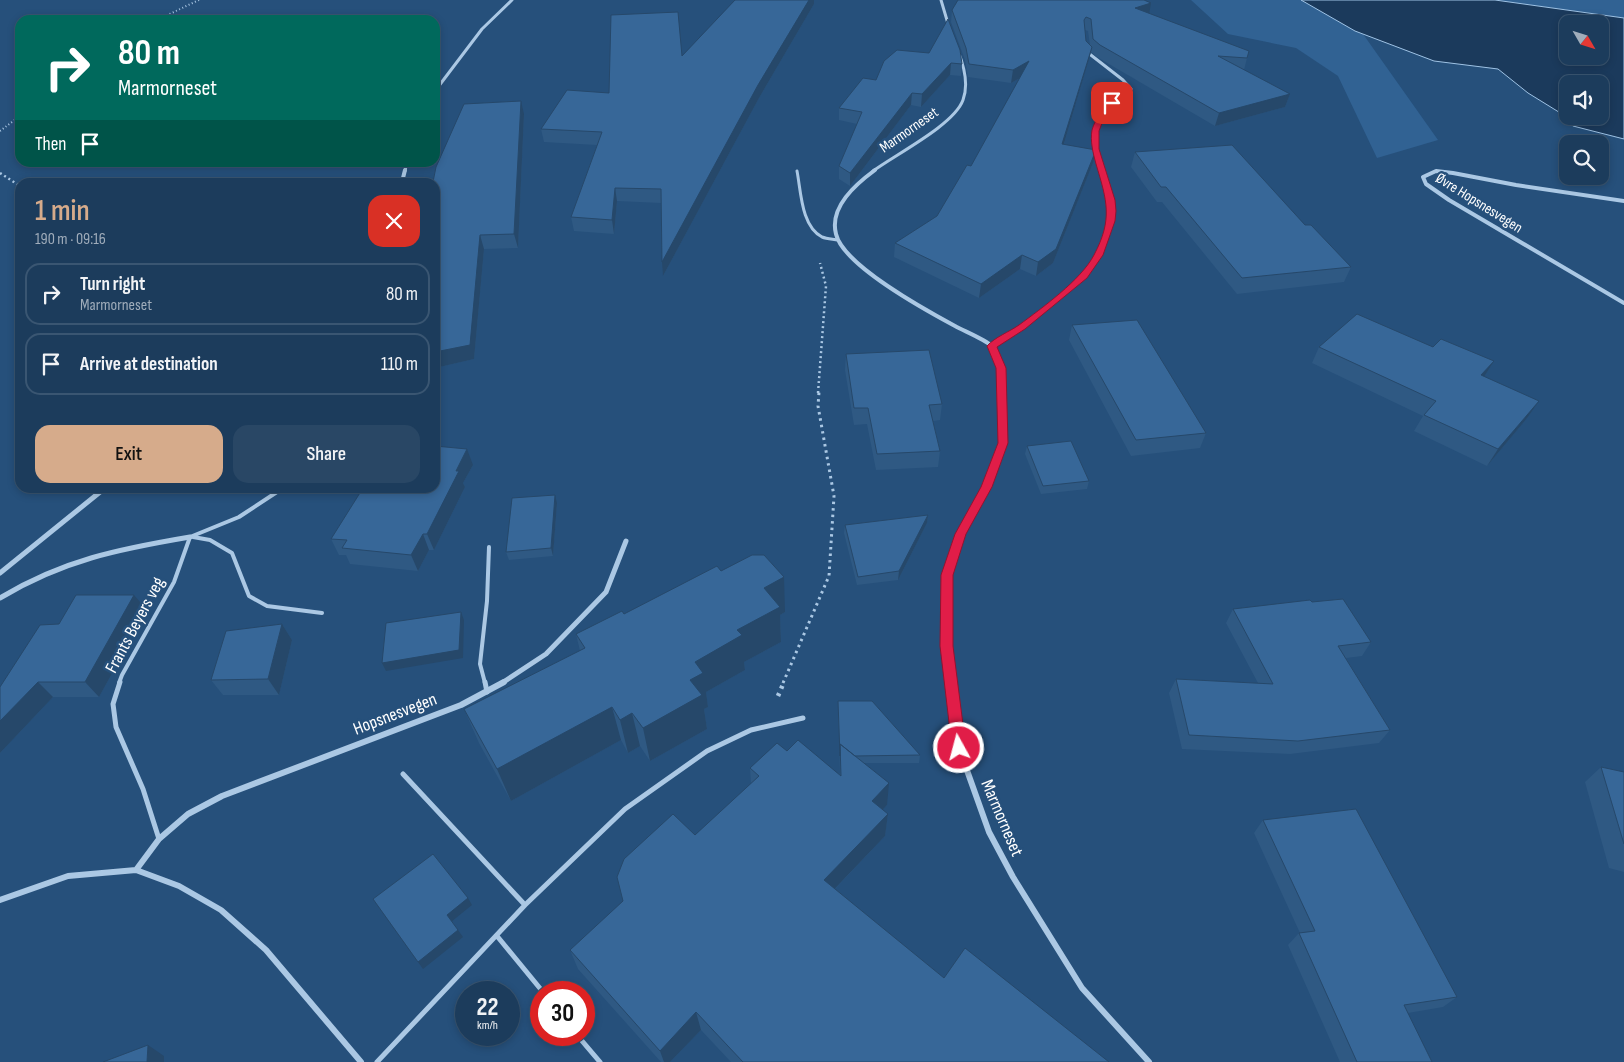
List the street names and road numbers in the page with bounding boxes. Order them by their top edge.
street label: Marmorneset [876,103,942,157]
street label: Øvre Hopsnesvegen [1432,169,1526,237]
street label: Frants Beyers veg [101,573,169,677]
street label: Hopsnesvegen [350,688,440,740]
street label: Marmorneset [976,777,1028,860]

